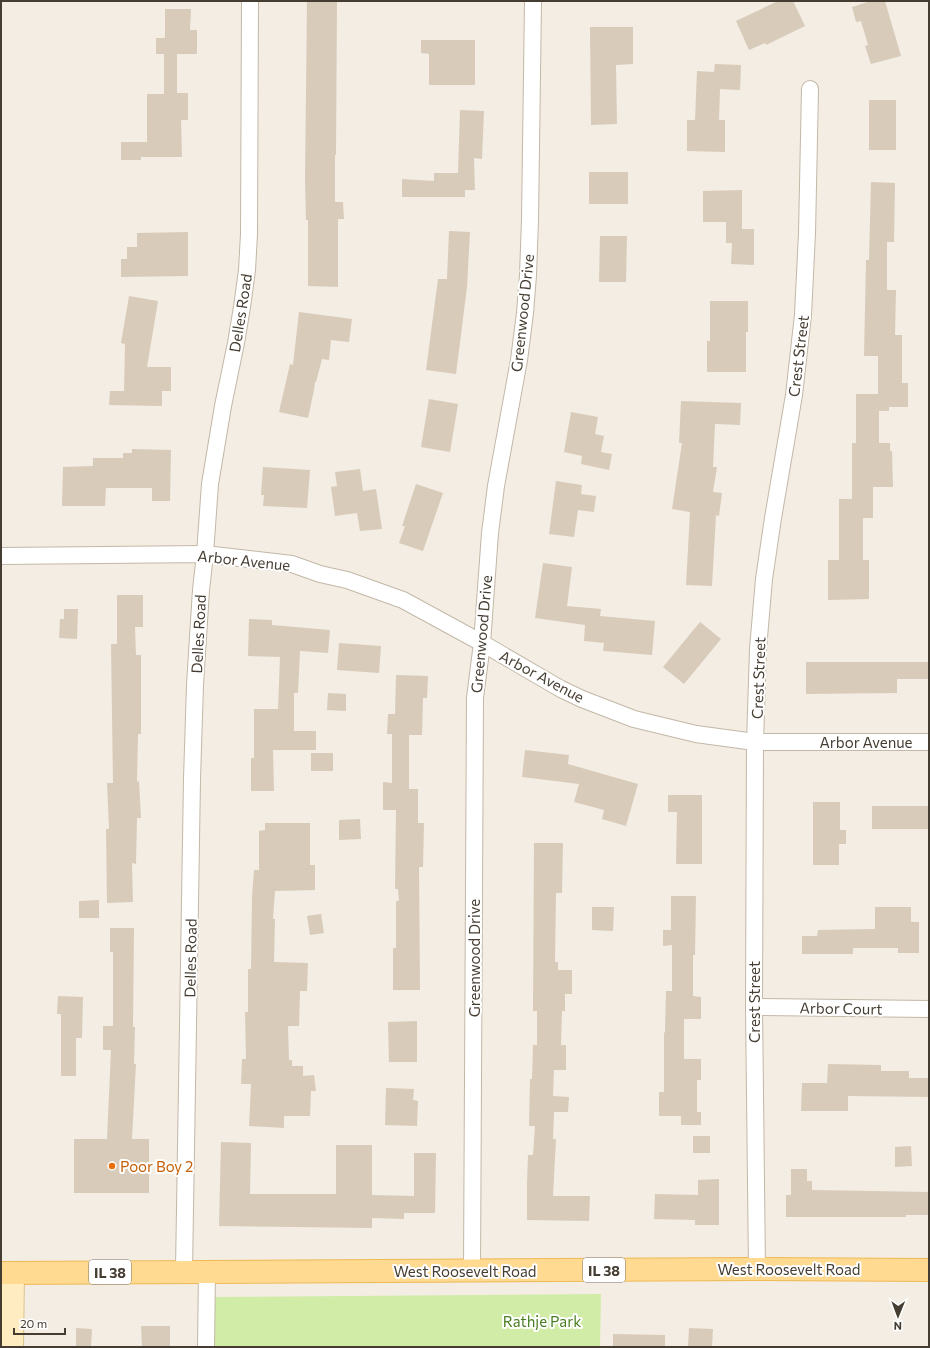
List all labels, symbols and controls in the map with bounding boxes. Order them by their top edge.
street label: Greenwood Drive [507,253,537,373]
street label: Delles Road [225,272,255,354]
street label: Crest Street [784,314,812,398]
street label: Arbor Avenue [197,546,291,574]
street label: Greenwood Drive [467,574,495,694]
street label: Delles Road [187,594,209,674]
street label: Crest Street [748,637,768,719]
street label: Arbor Avenue [497,646,587,706]
street label: Arbor Avenue [819,733,913,751]
street label: Greenwood Drive [465,899,483,1017]
street label: Delles Road [180,918,200,998]
street label: Crest Street [745,961,763,1043]
street label: Arbor Court [799,998,883,1018]
place label: Poor Boy 2 [120,1157,193,1175]
marker: Poor Boy 2 [107,1161,117,1171]
road number: IL 38 [583,1258,625,1282]
road number: IL 38 [89,1260,131,1284]
street label: West Roosevelt Road [717,1260,861,1278]
street label: West Roosevelt Road [393,1262,537,1280]
north arrow [878,1296,918,1336]
scale bar [14,1310,65,1336]
park label: Rathje Park [503,1312,581,1330]
text: 20 m [20,1316,47,1330]
text: N [894,1320,902,1333]

